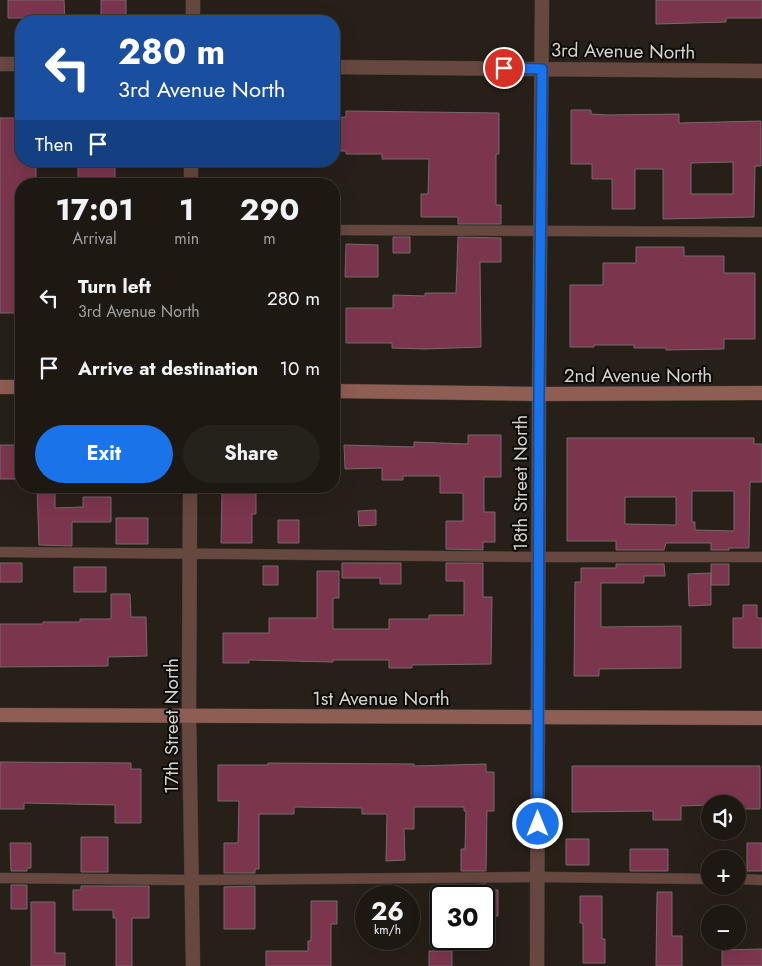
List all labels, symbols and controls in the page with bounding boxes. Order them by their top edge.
text: 280 m [118,27,225,77]
icon: left [35,35,100,100]
street label: 3rd Avenue North [551,36,695,66]
pin [483,47,525,89]
icon: arrive [490,54,518,82]
text: 3rd Avenue North [118,73,285,105]
icon: arrive [84,130,112,158]
text: Then [35,131,74,158]
text: 17:01 [56,188,134,231]
text: 1 [179,188,194,231]
text: 290 [240,188,299,231]
text: Arrival [73,227,117,250]
text: min [174,227,199,250]
text: m [263,227,276,250]
text: Turn left [78,273,151,300]
icon: left [35,284,63,312]
text: 280 m [267,285,320,312]
text: 3rd Avenue North [78,300,200,323]
icon: arrive [35,354,63,382]
text: Arrive at destination [78,355,258,382]
text: 10 m [280,355,320,382]
street label: 2nd Avenue North [564,362,712,389]
street label: 18th Street North [507,415,534,551]
button: Exit [35,425,173,483]
button: Share [183,425,320,483]
street label: 17th Street North [158,658,185,794]
street label: 1st Avenue North [312,685,450,712]
map controls [701,795,746,950]
button: sound [701,795,746,840]
position arrow [511,797,563,849]
button: + [701,850,746,895]
speed limit sign: 30 [430,885,495,950]
text: 26 [371,893,404,929]
button: − [701,905,746,950]
text: km/h [374,921,401,939]

